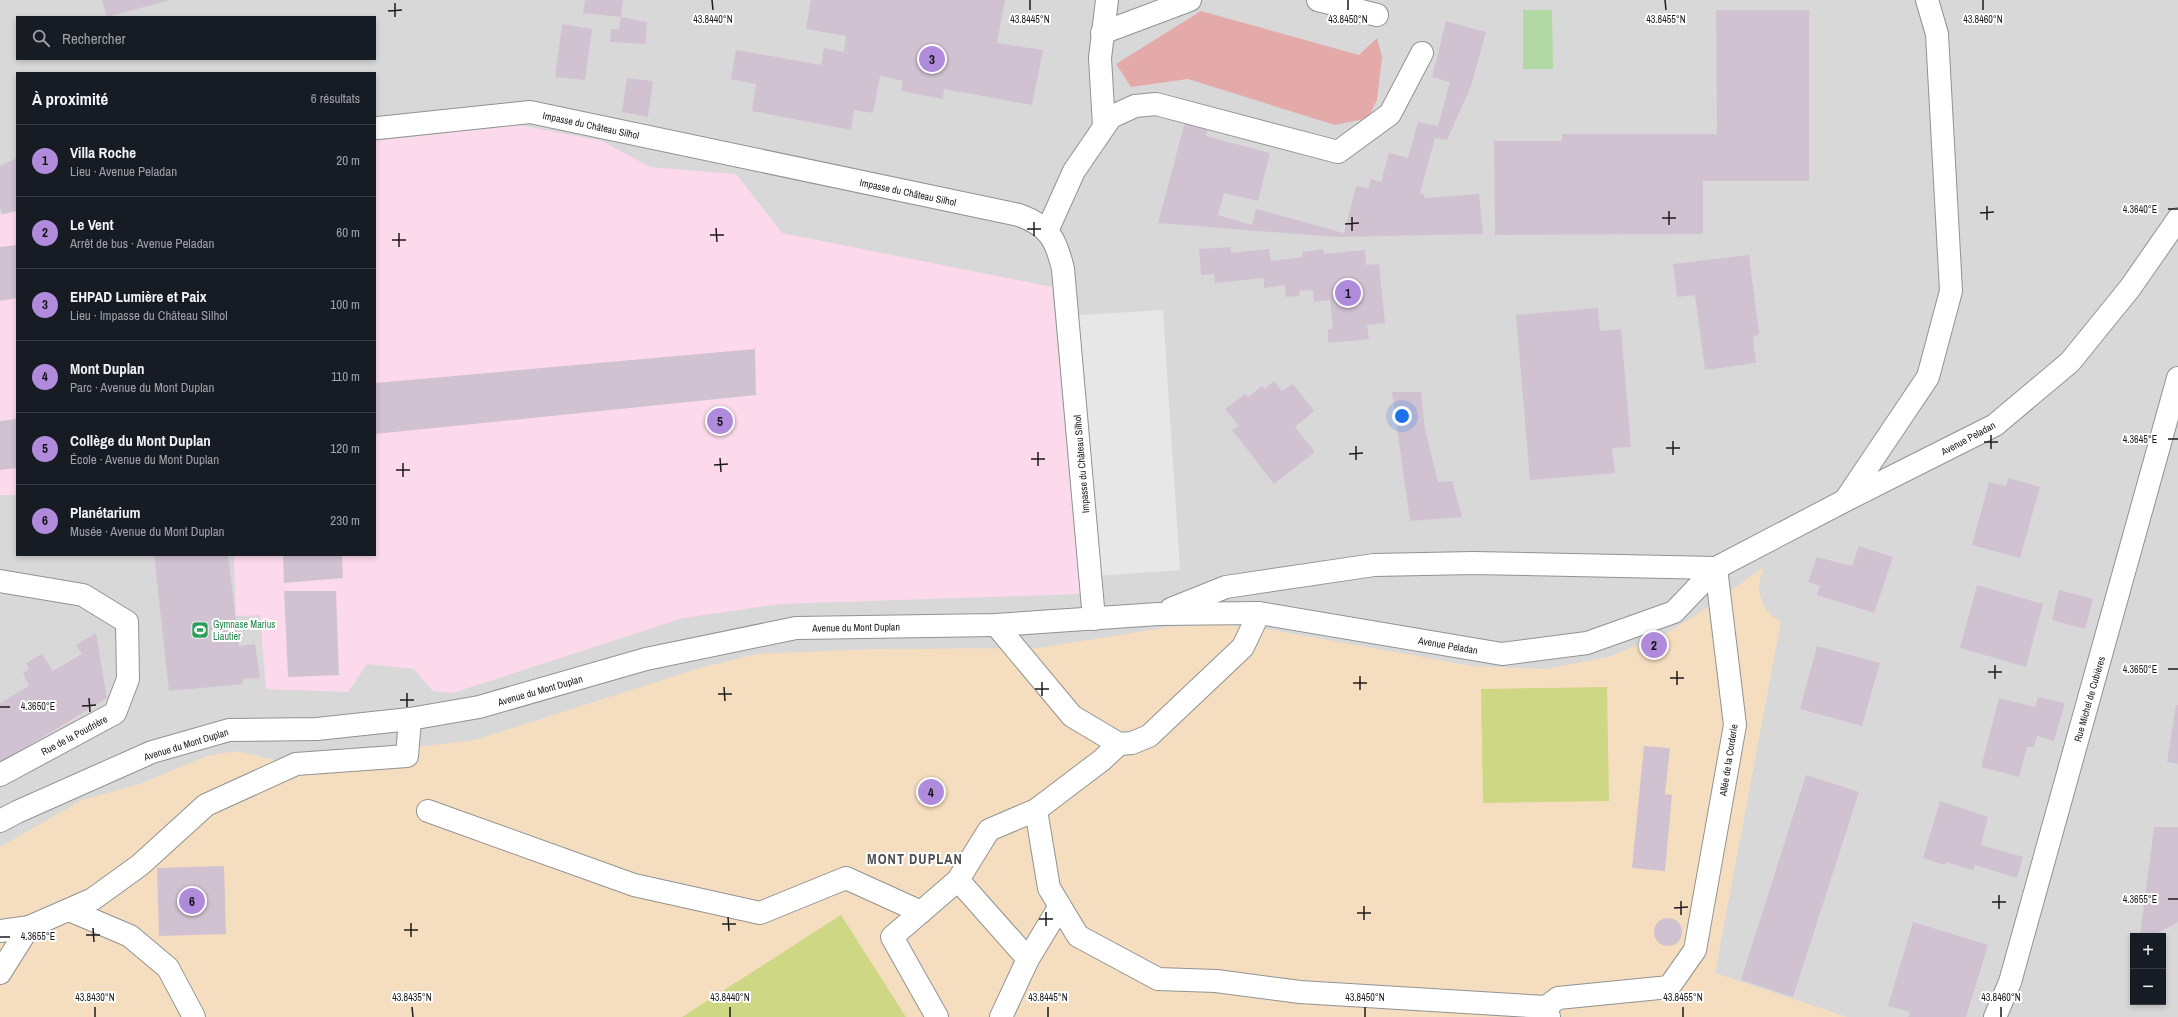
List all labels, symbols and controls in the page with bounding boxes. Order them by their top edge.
text: 43.8440°N [693,13,733,26]
text: 43.8445°N [1010,13,1050,26]
text: 43.8450°N [1328,13,1368,26]
text: 43.8455°N [1646,13,1686,26]
text: 43.8460°N [1963,13,2003,26]
search box [16,16,376,60]
icon: search [30,27,52,49]
text: Rechercher [62,28,126,49]
pin: 3 [919,44,945,74]
text: À proximité [32,87,108,110]
text: 6 résultats [311,90,360,107]
street label: Impasse du Château Silhol [541,109,641,142]
text: Villa Roche [70,142,136,163]
text: 1 [42,152,48,169]
text: 20 m [336,152,360,169]
text: Lieu · Avenue Peladan [70,163,177,180]
street label: Impasse du Château Silhol [858,176,958,209]
text: 4.3640°E [2123,203,2157,216]
text: Le Vent [70,214,114,235]
text: 2 [42,224,48,241]
text: 60 m [336,224,360,241]
text: Arrêt de bus · Avenue Peladan [70,235,214,252]
pin: 1 [1335,278,1361,308]
text: EHPAD Lumière et Paix [70,286,207,307]
text: 3 [42,296,48,313]
text: 100 m [330,296,360,313]
text: Lieu · Impasse du Château Silhol [70,307,228,324]
text: Mont Duplan [70,358,144,379]
text: 4 [42,368,48,385]
text: 110 m [331,368,360,385]
text: Parc · Avenue du Mont Duplan [70,379,214,396]
pin: 5 [707,406,733,436]
your location [1392,406,1412,426]
street label: Impasse du Château Silhol [1071,414,1092,514]
street label: Avenue Peladan [1938,419,1998,459]
text: Collège du Mont Duplan [70,430,211,451]
text: 4.3645°E [2123,433,2157,446]
text: 5 [42,440,48,457]
text: 120 m [330,440,360,457]
text: École · Avenue du Mont Duplan [70,451,219,468]
text: Planétarium [70,502,140,523]
text: 6 [42,512,48,529]
text: 230 m [330,512,360,529]
text: Musée · Avenue du Mont Duplan [70,523,225,540]
place label: Gymnase Marius Liautier [213,618,275,643]
sports icon: Gymnase Marius Liautier [190,620,210,640]
street label: Avenue du Mont Duplan [811,620,900,635]
pin: 2 [1641,630,1667,660]
street label: Avenue Peladan [1416,634,1479,657]
street label: Rue Michel de Cubières [2071,655,2108,743]
text: 4.3650°E [2123,663,2157,676]
street label: Avenue du Mont Duplan [495,672,584,709]
text: 4.3650°E [21,700,55,713]
street label: Rue de la Poudrière [39,712,110,758]
street label: Allée de la Corderie [1716,723,1741,798]
street label: Avenue du Mont Duplan [141,725,230,764]
pin: 4 [918,777,944,807]
district label: MONT DUPLAN [867,850,963,868]
pin: 6 [179,886,205,916]
text: 4.3655°E [2123,893,2157,906]
text: 4.3655°E [21,930,55,943]
map controls [2130,933,2166,1005]
button: + [2130,933,2166,969]
button: − [2130,969,2166,1005]
text: 43.8430°N [75,991,115,1004]
text: 43.8435°N [392,991,432,1004]
text: 43.8440°N [710,991,750,1004]
text: 43.8445°N [1028,991,1068,1004]
text: 43.8450°N [1345,991,1385,1004]
text: 43.8455°N [1663,991,1703,1004]
text: 43.8460°N [1981,991,2021,1004]

